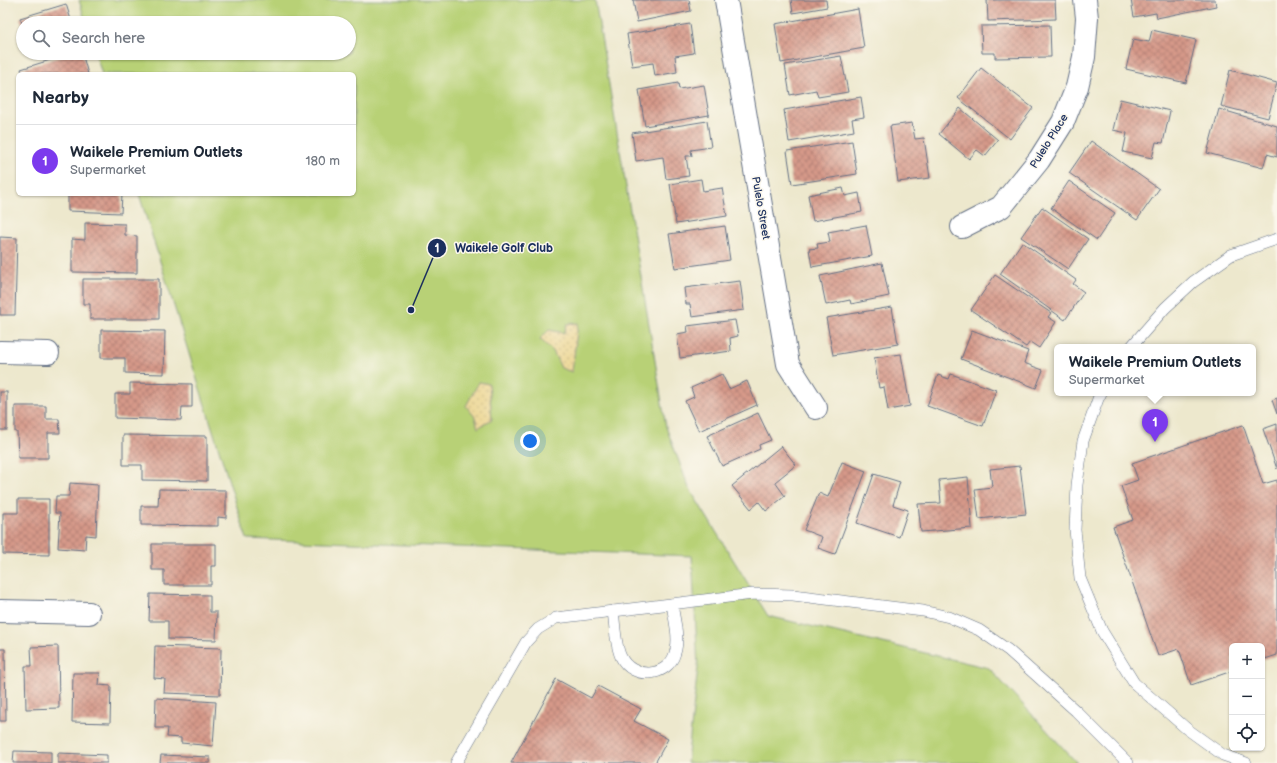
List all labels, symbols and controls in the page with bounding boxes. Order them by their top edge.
search box [16,16,356,60]
icon: search [30,27,52,49]
text: Search here [62,29,145,48]
text: Nearby [32,88,89,108]
street label: Pulelo Place [1027,111,1071,170]
text: Waikele Premium Outlets [70,143,243,162]
text: 1 [42,153,48,169]
text: 180 m [305,153,340,169]
text: Supermarket [70,162,146,178]
street label: Pulelo Street [749,176,773,241]
callout: Waikele Golf Club [427,236,561,260]
text: 1 [434,241,440,256]
text: Waikele Golf Club [455,241,553,256]
popup [1054,344,1256,396]
text: Waikele Premium Outlets [1069,353,1241,372]
text: Supermarket [1069,372,1144,388]
pin: 1 [1142,409,1168,442]
your location [520,431,540,451]
map controls [1229,643,1265,751]
button: + [1229,643,1265,679]
button: − [1229,679,1265,715]
button: locate [1229,715,1265,751]

